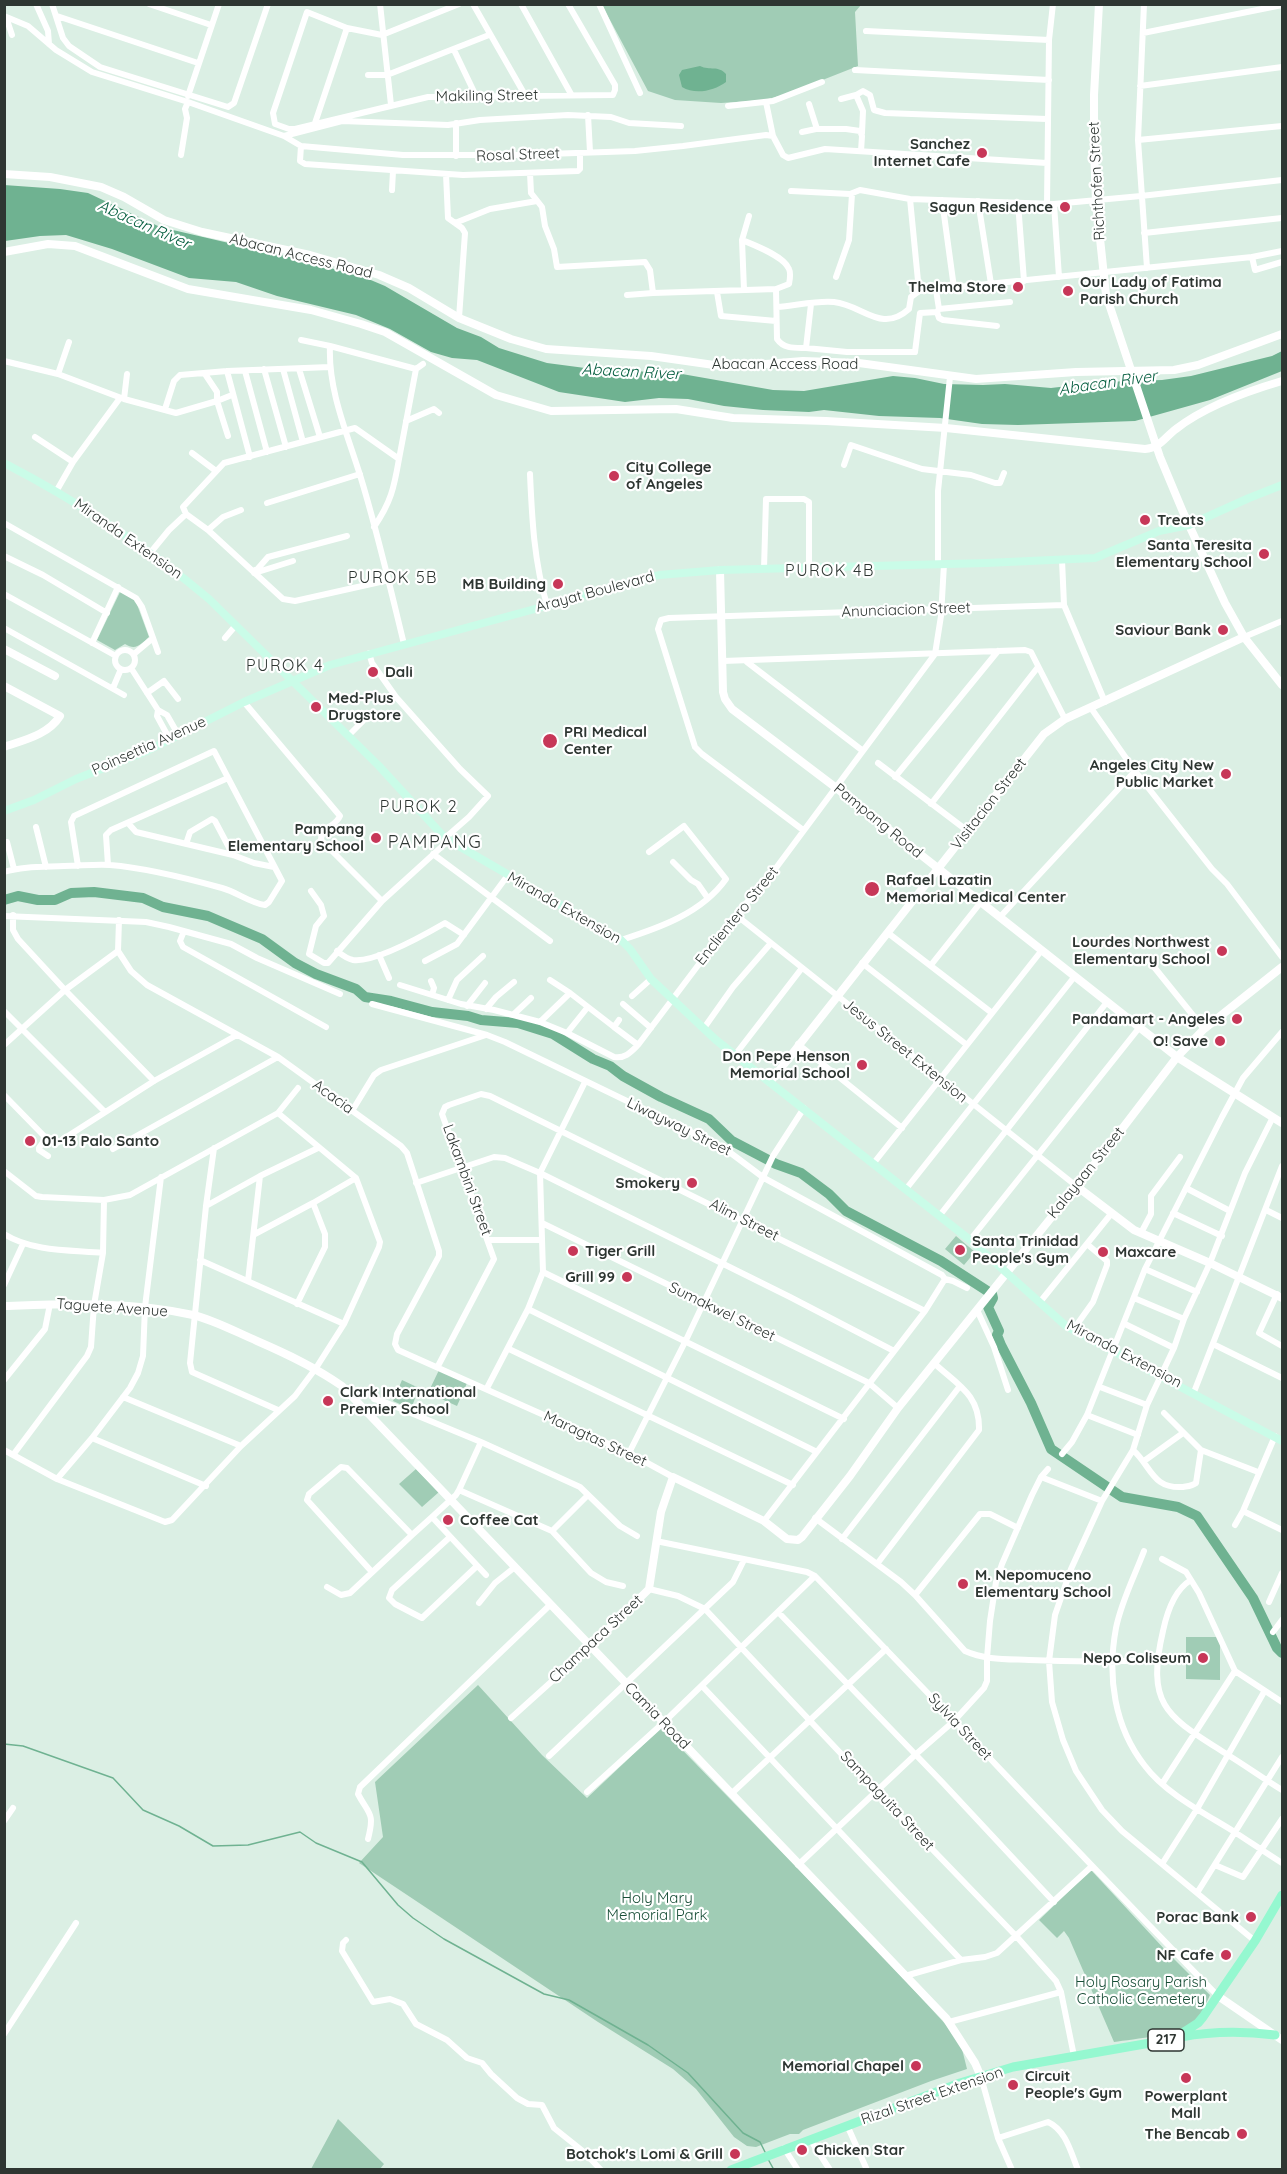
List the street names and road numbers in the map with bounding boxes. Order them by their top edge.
street label: Makiling Street [436,86,538,106]
street label: Richthofen Street [1085,121,1109,241]
street label: Rosal Street [476,145,560,165]
street label: Abacan Access Road [228,230,374,282]
street label: Abacan Access Road [712,355,858,373]
street label: Miranda Extension [70,495,186,583]
street label: Arayat Boulevard [534,568,656,616]
street label: Anunciacion Street [841,599,971,621]
street label: Poinsettia Avenue [89,713,209,779]
street label: Visitacion Street [948,755,1030,853]
street label: Pampang Road [830,780,926,862]
street label: Enclientero Street [692,863,782,969]
street label: Miranda Extension [504,868,624,948]
street label: Jesus Street Extension [839,995,971,1107]
street label: Acacia [309,1076,357,1118]
street label: Liwayway Street [624,1094,734,1160]
street label: Lakambini Street [439,1122,495,1238]
street label: Kalayaan Street [1044,1124,1128,1222]
street label: Alim Street [706,1195,782,1245]
street label: Sumakwel Street [666,1278,778,1346]
street label: Taguete Avenue [56,1295,168,1321]
street label: Miranda Extension [1063,1316,1185,1392]
street label: Maragtas Street [541,1407,649,1471]
street label: Champaca Street [546,1591,646,1687]
street label: Camia Road [621,1679,693,1753]
street label: Sylvia Street [924,1690,996,1764]
street label: Sampaguita Street [836,1747,938,1855]
road number: 217 [1148,2029,1184,2051]
street label: Rizal Street Extension [859,2063,1005,2129]

